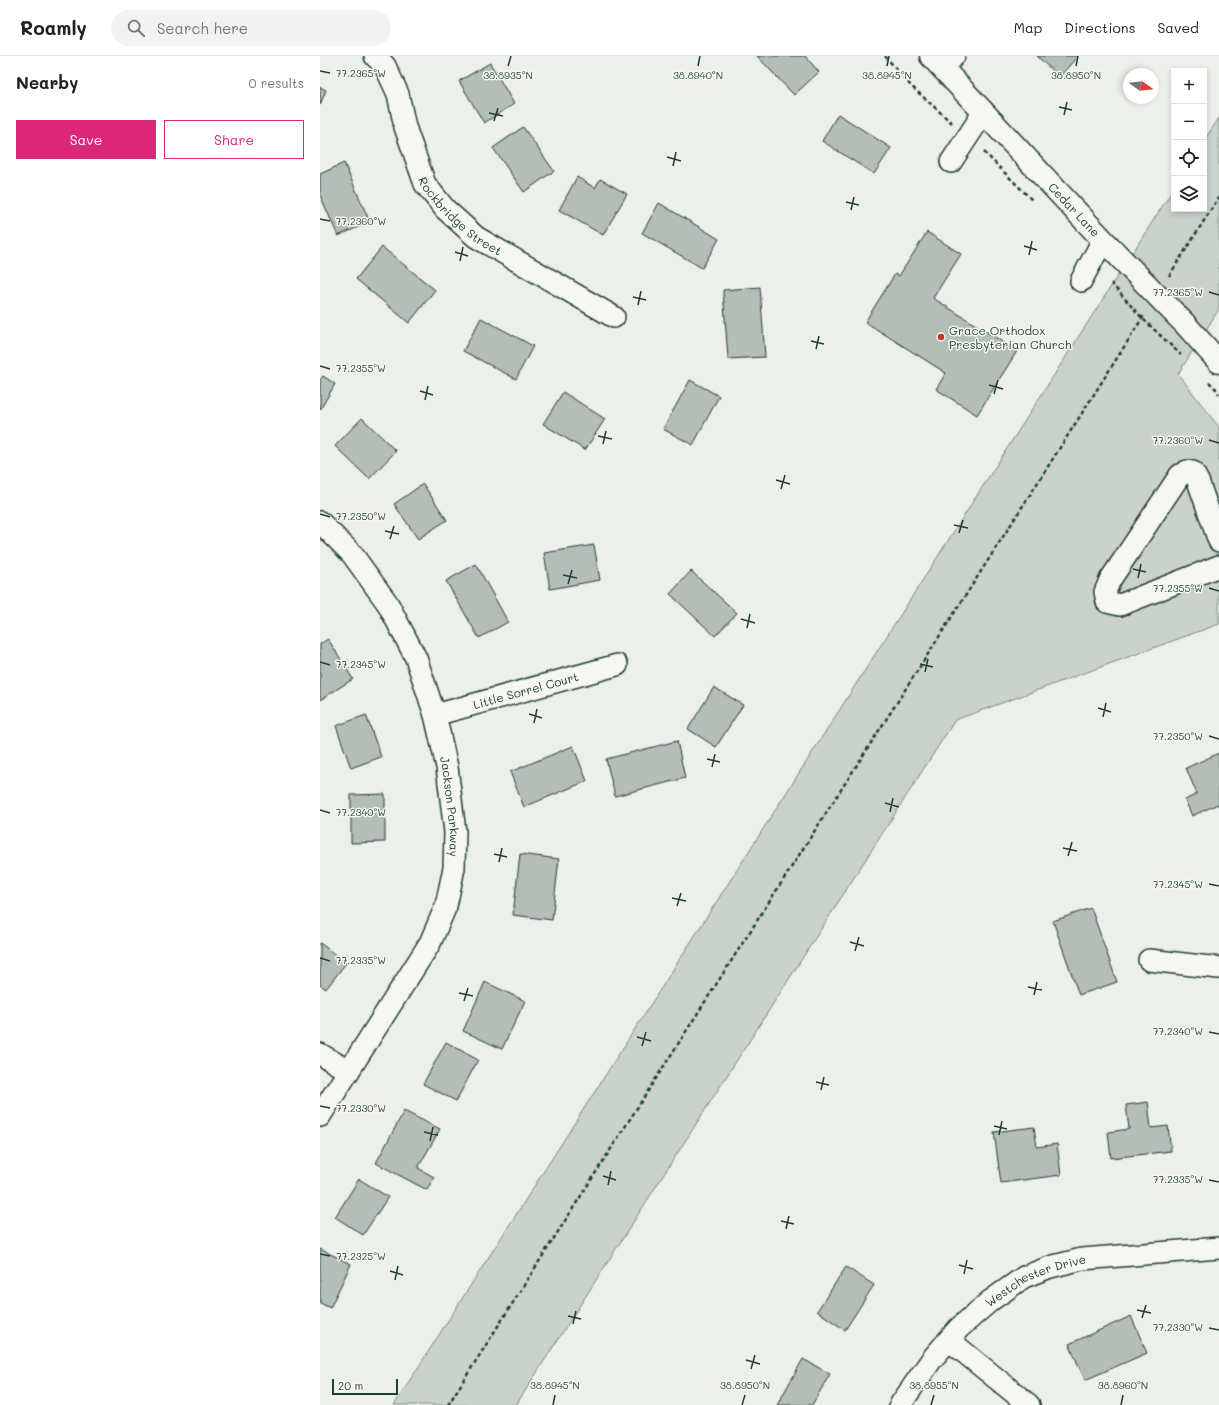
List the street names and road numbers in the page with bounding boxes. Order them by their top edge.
street label: Rockbridge Street [415,175,505,258]
street label: Cedar Lane [1045,179,1104,240]
street label: Little Sorrel Court [471,668,580,712]
street label: Jackson Parkway [437,755,463,857]
street label: Westchester Drive [982,1250,1087,1310]

